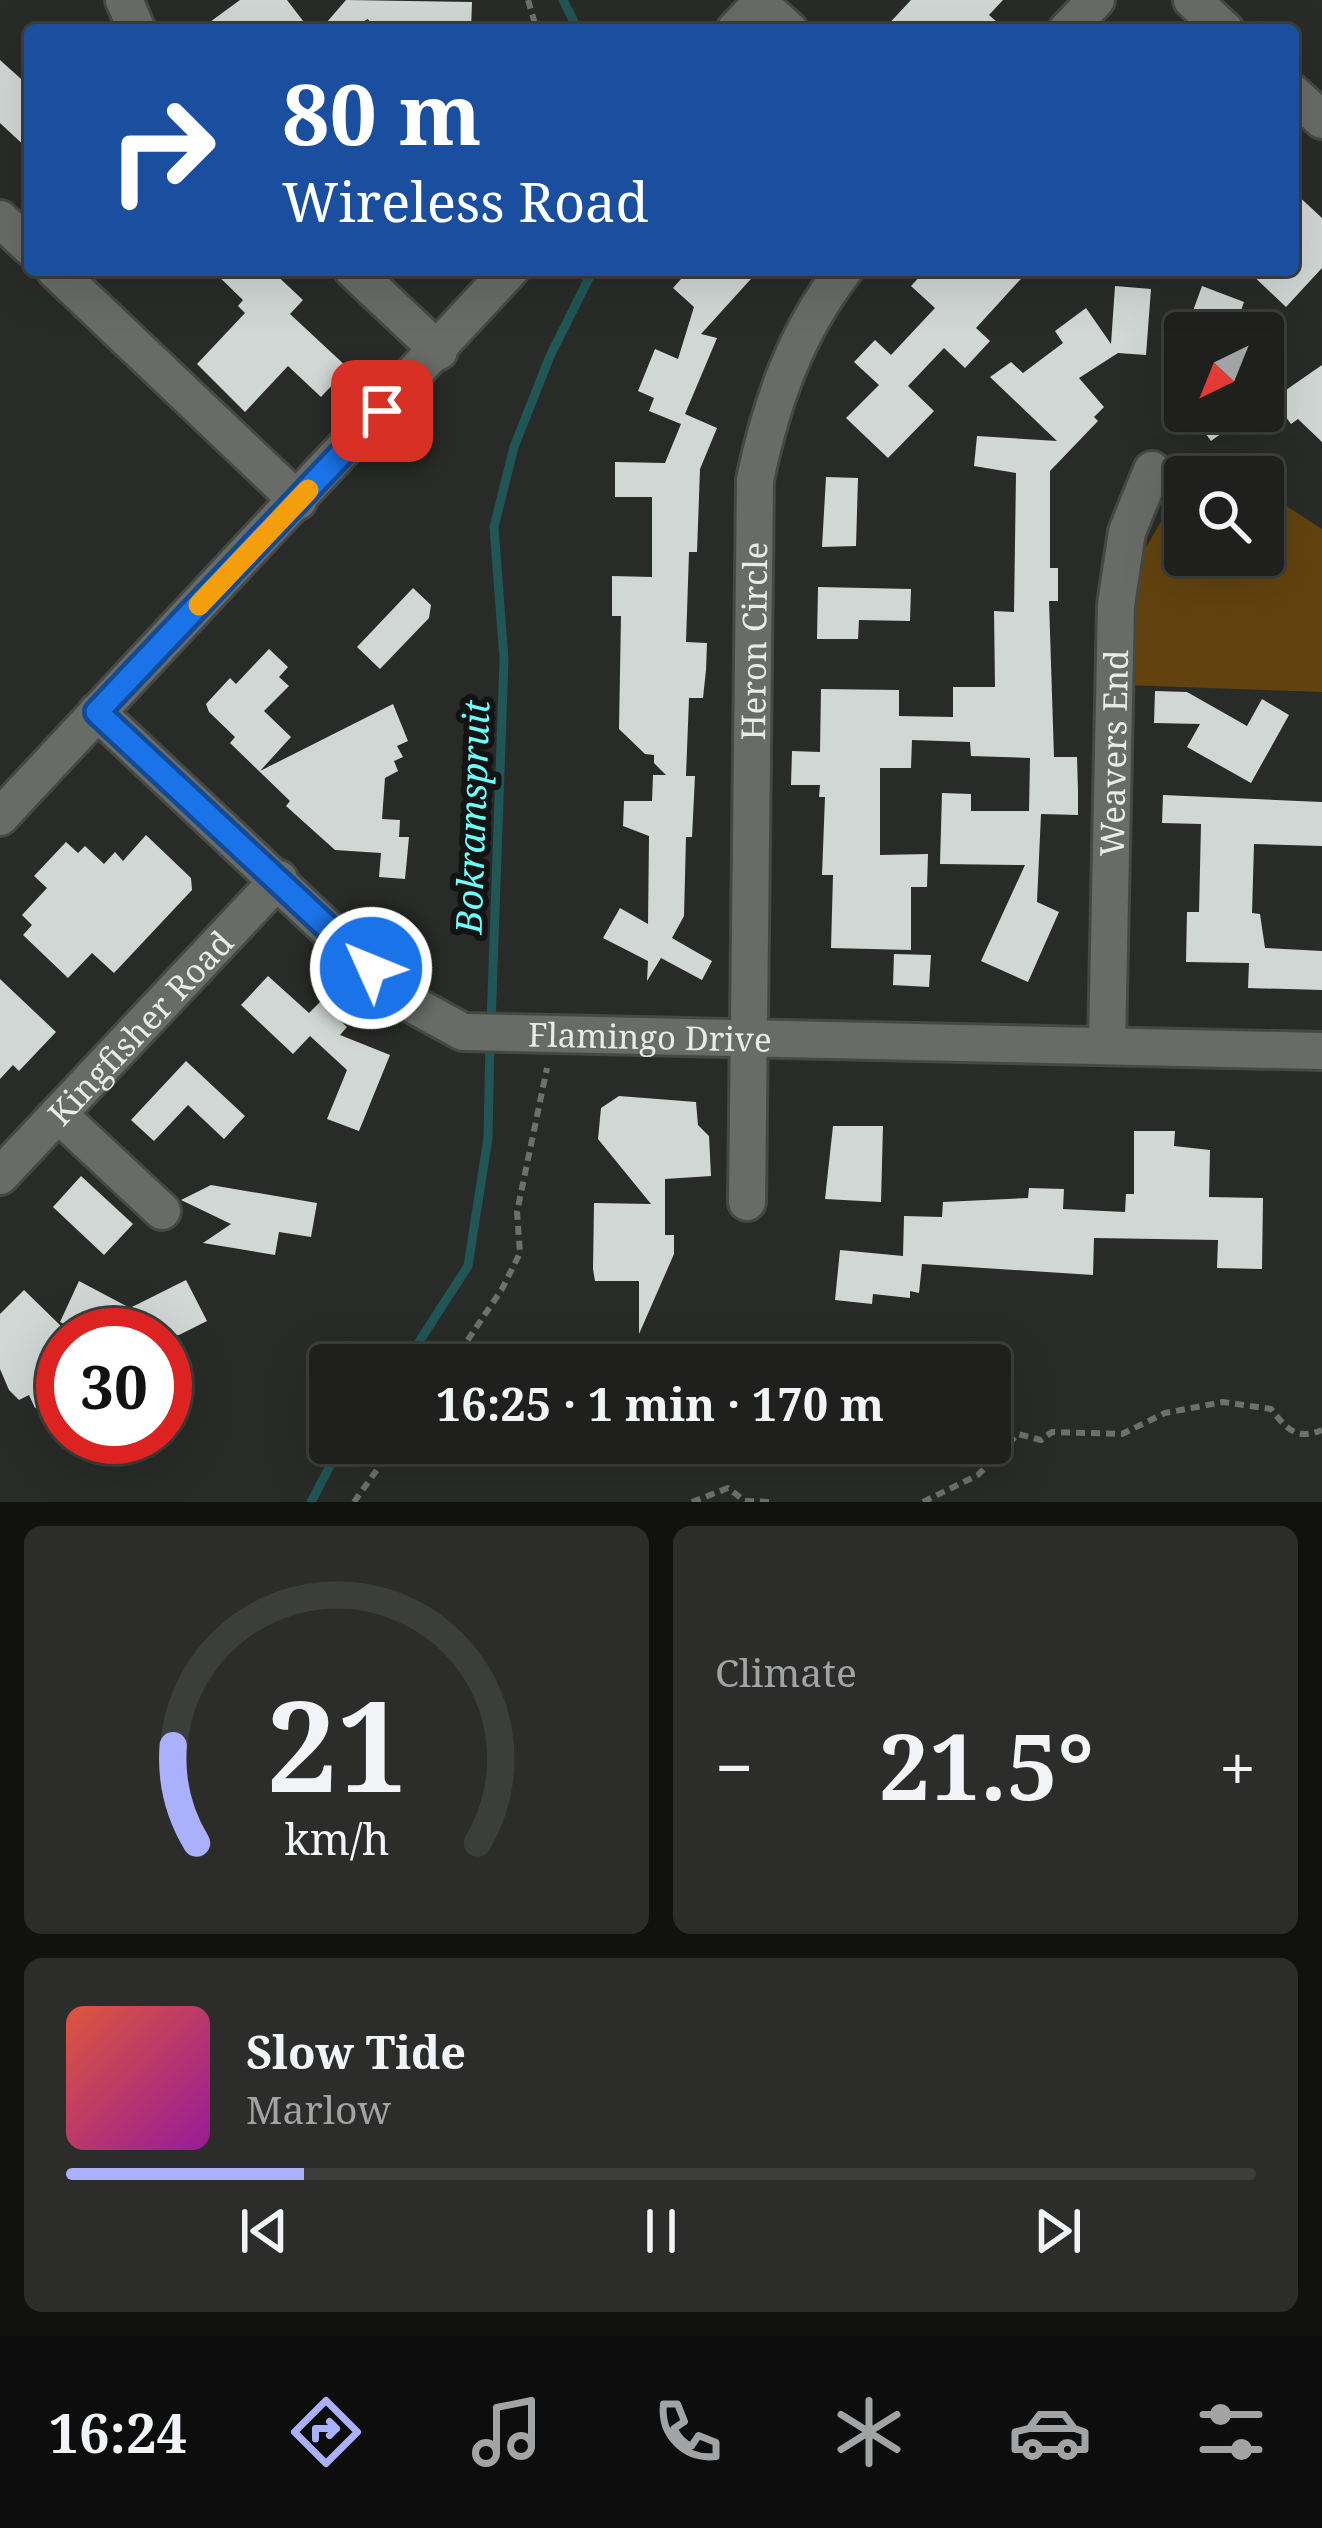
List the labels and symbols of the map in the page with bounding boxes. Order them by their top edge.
north arrow [1164,312,1284,432]
pin [331,360,433,462]
street label: Heron Circle [730,541,777,741]
street label: Weavers End [1088,649,1138,857]
water label: Bokramspruit [443,698,501,936]
position arrow [308,905,434,1031]
street label: Kingfisher Road [37,920,242,1134]
street label: Flamingo Drive [528,1011,772,1061]
speed limit sign: 30 [36,1308,192,1464]

